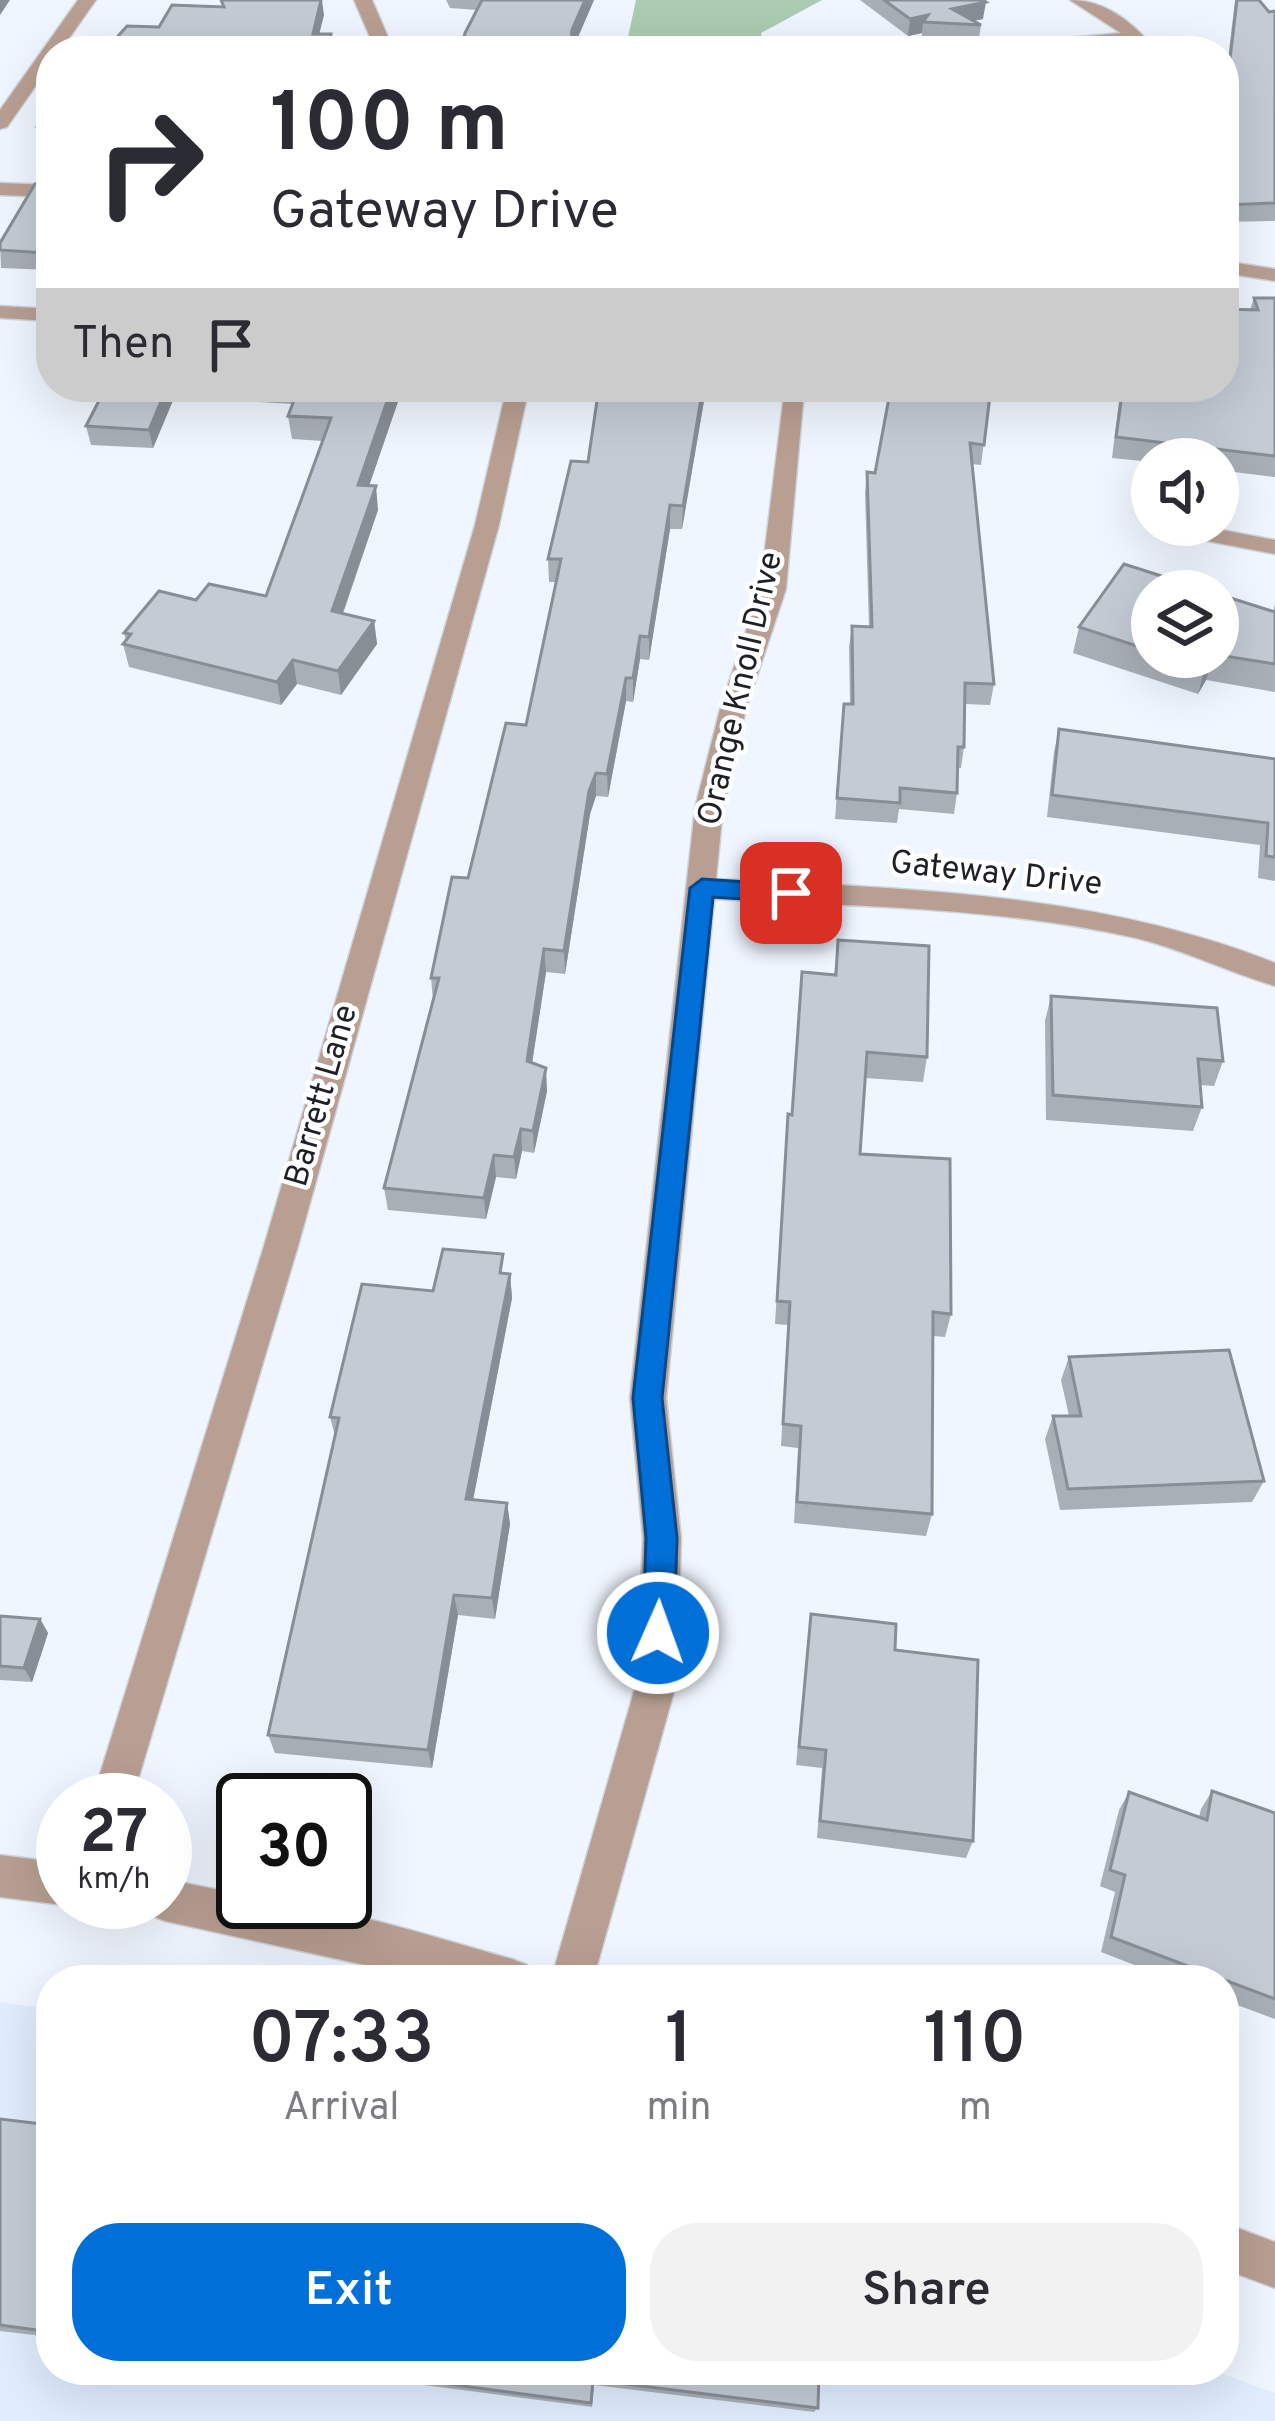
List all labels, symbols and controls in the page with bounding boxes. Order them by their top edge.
text: 100 m [270,75,509,181]
icon: right [72,84,228,240]
text: Gateway Drive [270,179,619,248]
icon: arrive [198,312,264,378]
text: Then [72,317,174,374]
map controls [1131,438,1239,678]
button: sound [1131,438,1239,546]
street label: Orange Knoll Drive [690,548,794,830]
button: layers [1131,570,1239,678]
pin [740,842,842,944]
street label: Gateway Drive [888,843,1104,907]
icon: arrive [758,860,824,926]
street label: Barrett Lane [277,1000,369,1192]
position arrow [595,1570,721,1696]
speed limit sign: 30 [216,1773,372,1929]
text: 27 [80,1798,148,1874]
text: km/h [78,1862,150,1899]
text: 07:33 [248,1997,434,2089]
text: 1 [665,1997,693,2089]
text: 110 [924,1997,1027,2089]
text: Arrival [283,2085,399,2134]
text: min [647,2085,711,2134]
text: m [959,2085,992,2134]
button: Exit [72,2223,626,2361]
button: Share [650,2223,1203,2361]

